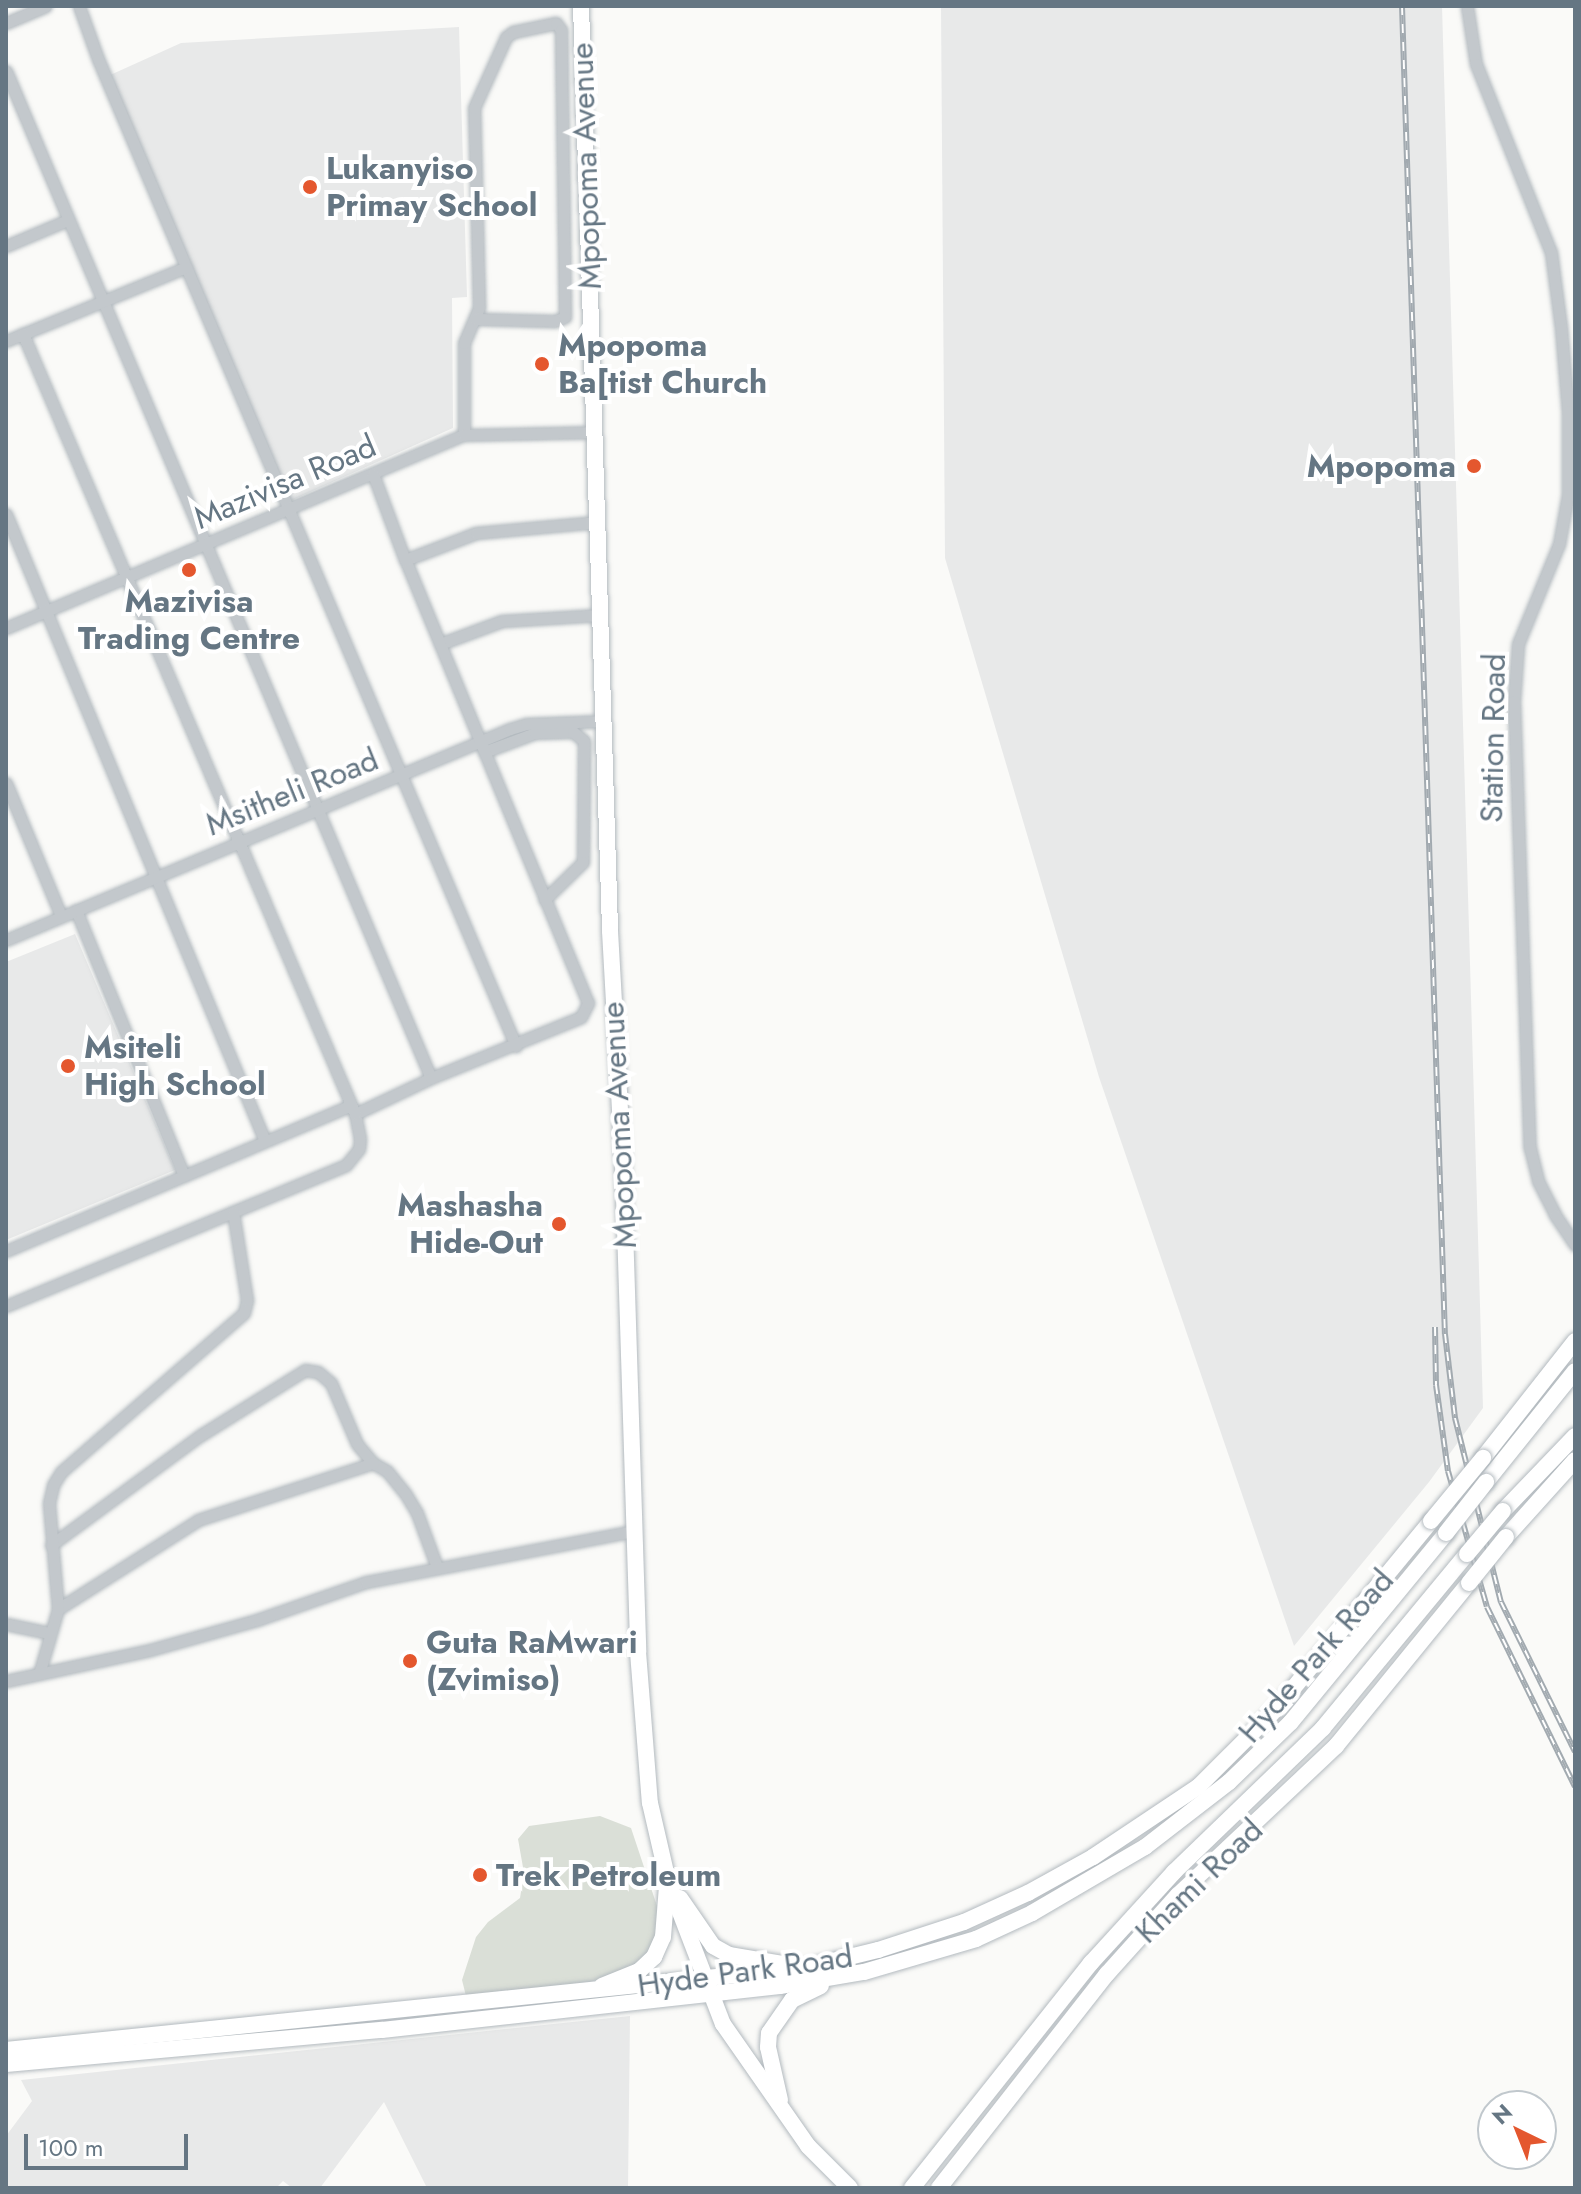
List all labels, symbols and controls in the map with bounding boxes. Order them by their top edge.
street label: Mpopoma Avenue [563,42,609,290]
place label: Lukanyiso Primay School [326,150,537,225]
marker: Lukanyiso Primay School [301,178,319,196]
place label: Mpopoma Ba[tist Church [558,327,767,402]
marker: Mpopoma Ba[tist Church [533,355,551,373]
street label: Mazivisa Road [188,426,382,538]
place label: Mpopoma [1307,447,1456,485]
marker: Mpopoma [1463,455,1485,477]
marker: Mazivisa Trading Centre [180,561,198,579]
place label: Mazivisa Trading Centre [78,583,300,658]
street label: Station Road [1472,653,1514,823]
street label: Msitheli Road [200,740,384,844]
street label: Mpopoma Avenue [593,1001,645,1249]
place label: Msiteli High School [84,1029,266,1104]
marker: Msiteli High School [59,1057,77,1075]
place label: Mashasha Hide-Out [397,1187,543,1262]
marker: Mashasha Hide-Out [550,1215,568,1233]
street label: Hyde Park Road [1230,1562,1402,1750]
place label: Guta RaMwari (Zvimiso) [426,1624,638,1699]
marker: Guta RaMwari (Zvimiso) [401,1652,419,1670]
street label: Khami Road [1127,1811,1271,1951]
place label: Trek Petroleum [496,1856,721,1894]
marker: Trek Petroleum [471,1866,489,1884]
street label: Hyde Park Road [635,1937,855,2005]
north arrow [1477,2090,1557,2170]
text: N [1485,2096,1519,2132]
scale bar [28,2118,192,2168]
text: 100 m [38,2130,104,2165]

